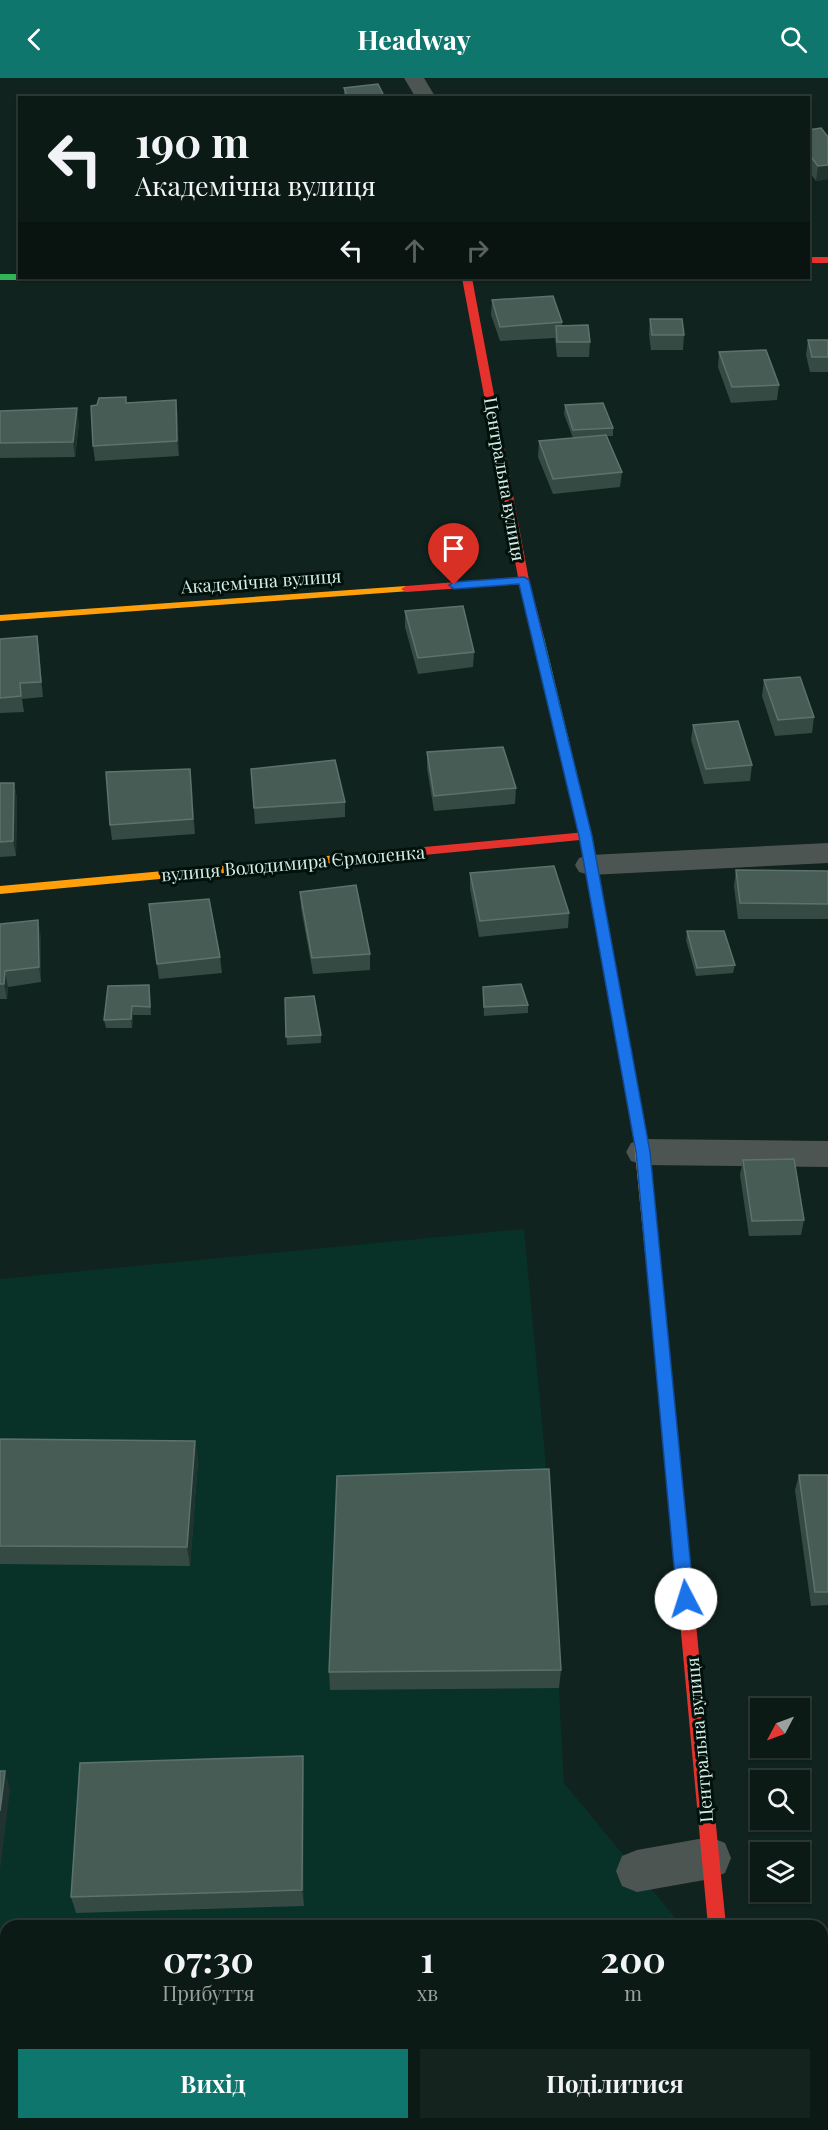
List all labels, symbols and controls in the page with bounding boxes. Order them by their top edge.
text: Headway [357,21,471,57]
icon: back [18,23,51,56]
icon: search [777,23,810,56]
text: 190 m [135,113,249,169]
icon: left [36,120,114,198]
text: Академічна вулиця [135,167,376,203]
icon: left [335,234,368,267]
icon: ahead [398,234,431,267]
icon: right [461,234,494,267]
street label: Центральна вулиця [479,395,531,563]
pin [428,523,479,585]
icon: arrive [437,532,470,565]
street label: Академічна вулиця [179,563,342,599]
street label: вулиця Володимира Єрмоленка [160,840,426,886]
position arrow [654,1567,718,1631]
street label: Центральна вулиця [680,1656,718,1824]
north arrow [750,1698,810,1758]
map controls [750,1698,810,1902]
button: search [750,1770,810,1830]
button: layers [750,1842,810,1902]
text: 07:30 [163,1934,254,1982]
text: 1 [421,1934,434,1982]
text: 200 [600,1934,666,1982]
text: Прибуття [162,1979,254,2006]
text: хв [417,1979,438,2006]
text: m [624,1979,642,2006]
button: Вихід [18,2049,408,2118]
button: Поділитися [420,2049,810,2118]

